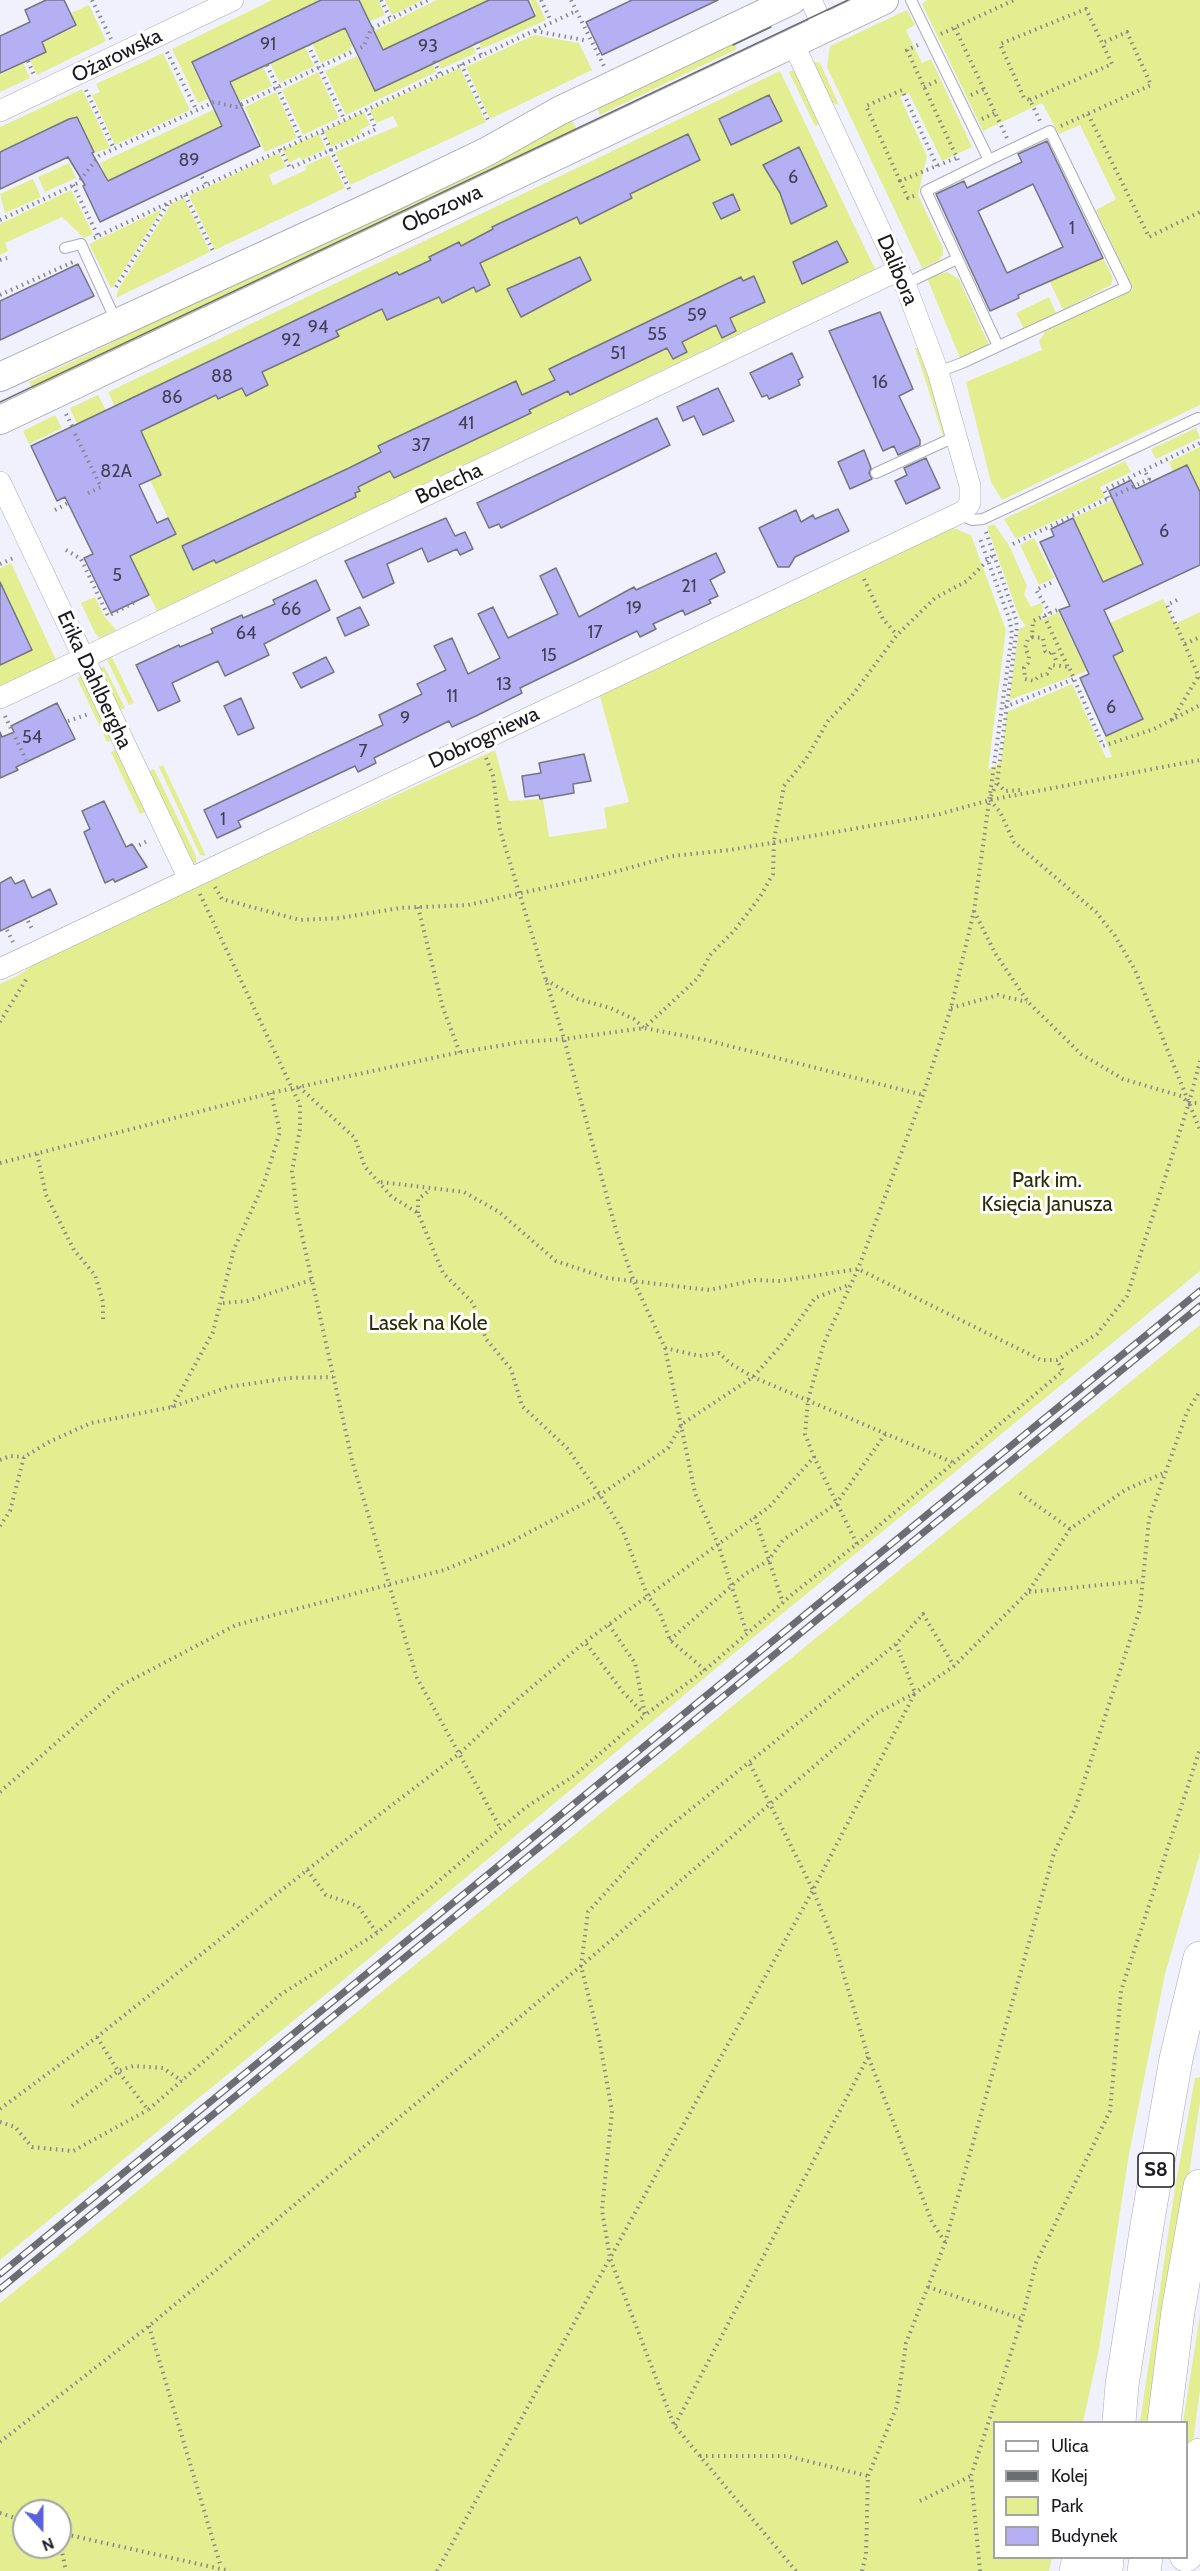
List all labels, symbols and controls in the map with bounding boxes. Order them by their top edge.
street label: Ożarowska [68,23,166,89]
house number: 91 [260,34,276,56]
house number: 93 [418,36,438,58]
house number: 89 [178,150,200,172]
house number: 6 [788,167,798,189]
street label: Obozowa [398,180,486,238]
house number: 1 [1069,218,1075,240]
street label: Dalibora [871,231,923,309]
house number: 59 [687,305,707,327]
house number: 94 [308,317,328,339]
house number: 55 [647,324,667,346]
house number: 92 [281,330,301,352]
house number: 51 [610,343,626,365]
house number: 88 [211,366,233,388]
house number: 16 [872,372,888,394]
house number: 86 [161,387,183,409]
house number: 41 [458,413,474,435]
house number: 37 [412,435,430,457]
street label: Bolecha [412,458,486,510]
house number: 82A [100,461,132,483]
house number: 6 [1159,521,1169,543]
house number: 5 [112,565,122,587]
house number: 21 [681,576,697,598]
house number: 19 [626,598,642,620]
house number: 66 [281,599,301,621]
street label: Erika Dahlbergha [51,607,137,753]
house number: 17 [588,622,602,644]
house number: 64 [236,623,256,645]
house number: 15 [541,645,557,667]
house number: 13 [496,674,512,696]
house number: 11 [446,686,458,708]
house number: 6 [1106,697,1116,719]
street label: Dobrogniewa [425,701,543,775]
house number: 9 [400,708,410,730]
house number: 54 [22,727,42,749]
house number: 7 [358,741,368,763]
house number: 1 [220,809,226,831]
park label: Park im. Księcia Janusza [981,1168,1113,1218]
park label: Lasek na Kole [368,1311,488,1337]
road number: S8 [1138,2153,1174,2187]
legend [993,2421,1188,2559]
text: Ulica [1051,2435,1089,2457]
text: Kolej [1051,2465,1088,2487]
text: Park [1051,2495,1083,2517]
north arrow [12,2499,72,2559]
text: Budynek [1051,2525,1118,2547]
text: N [39,2534,57,2555]

